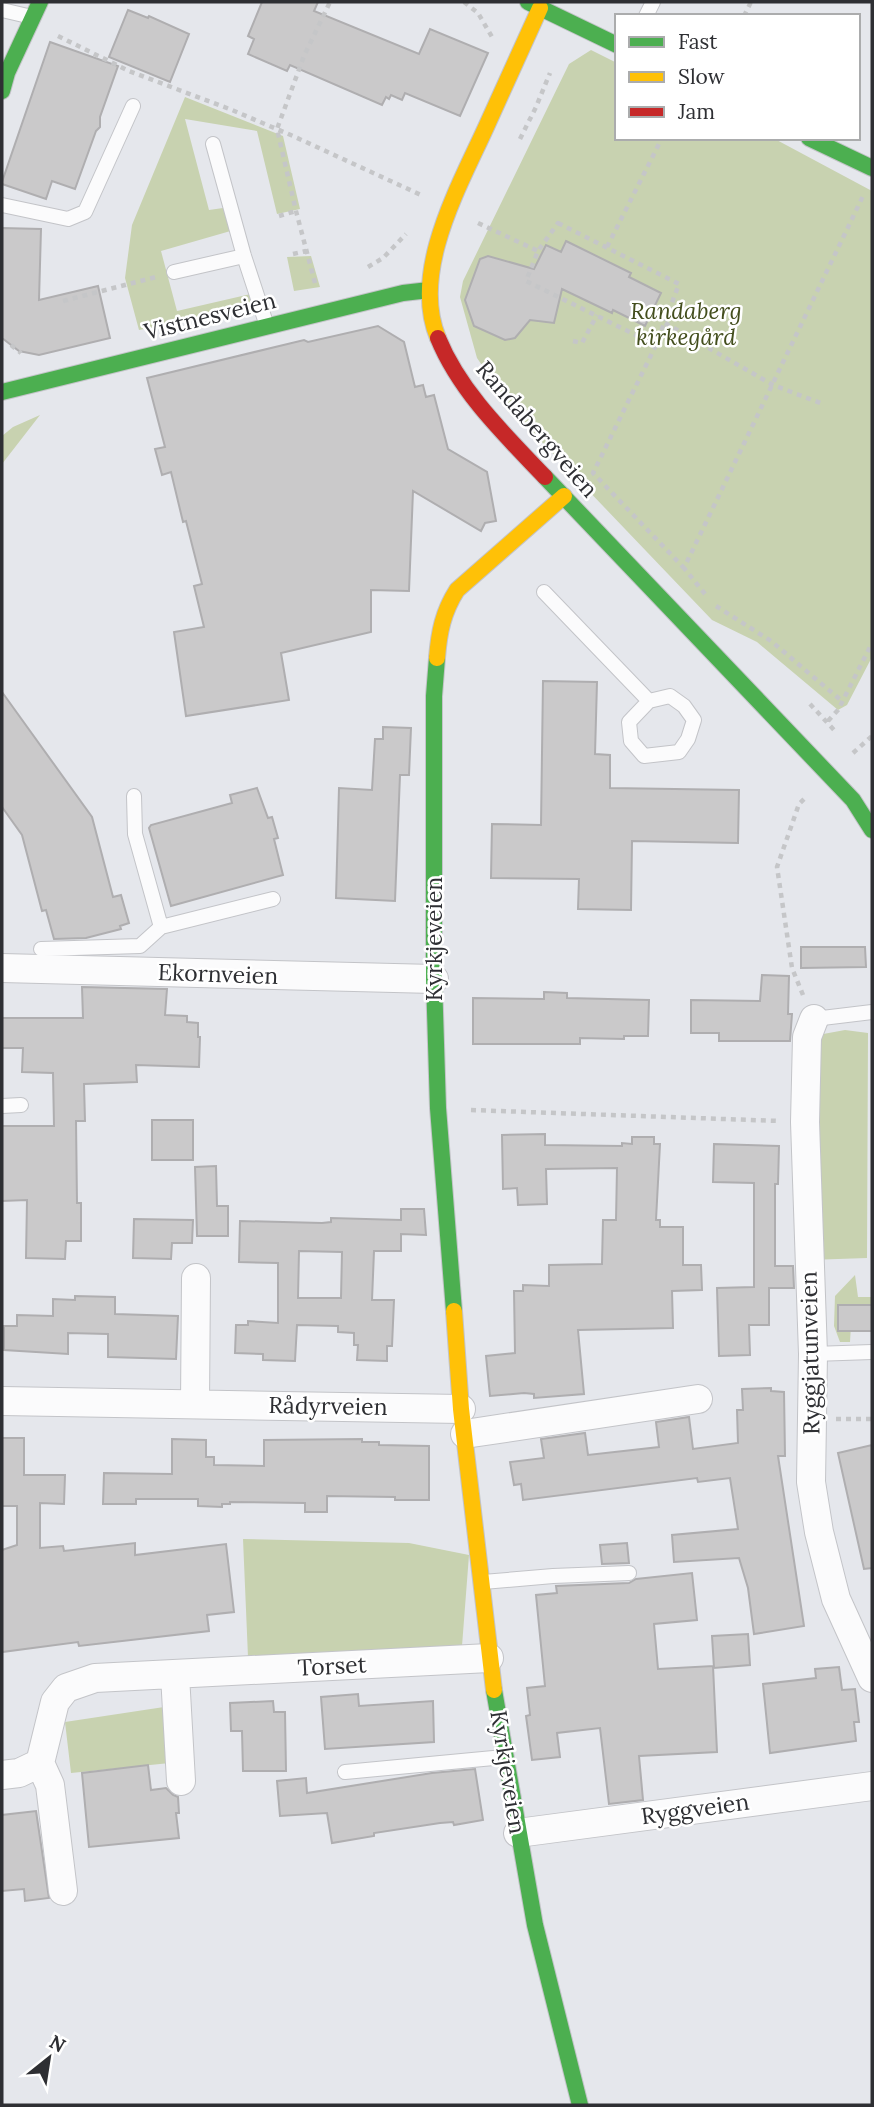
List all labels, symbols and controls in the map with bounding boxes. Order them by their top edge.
legend [615,14,860,140]
text: Fast [678,28,718,55]
text: Slow [678,63,725,90]
text: Jam [677,98,715,125]
street label: Vistnesveien [140,285,279,346]
park label: Randaberg kirkegård [630,296,742,351]
street label: Randabergveien [470,354,605,503]
street label: Kyrkjeveien [419,877,448,1001]
street label: Ekornveien [157,957,279,990]
street label: Ryggjatunveien [794,1271,825,1435]
street label: Rådyrveien [268,1390,388,1421]
street label: Torset [297,1649,367,1682]
street label: Kyrkjeveien [484,1708,533,1836]
street label: Ryggveien [639,1787,751,1830]
north arrow [14,2023,84,2093]
text: N [45,2029,70,2057]

